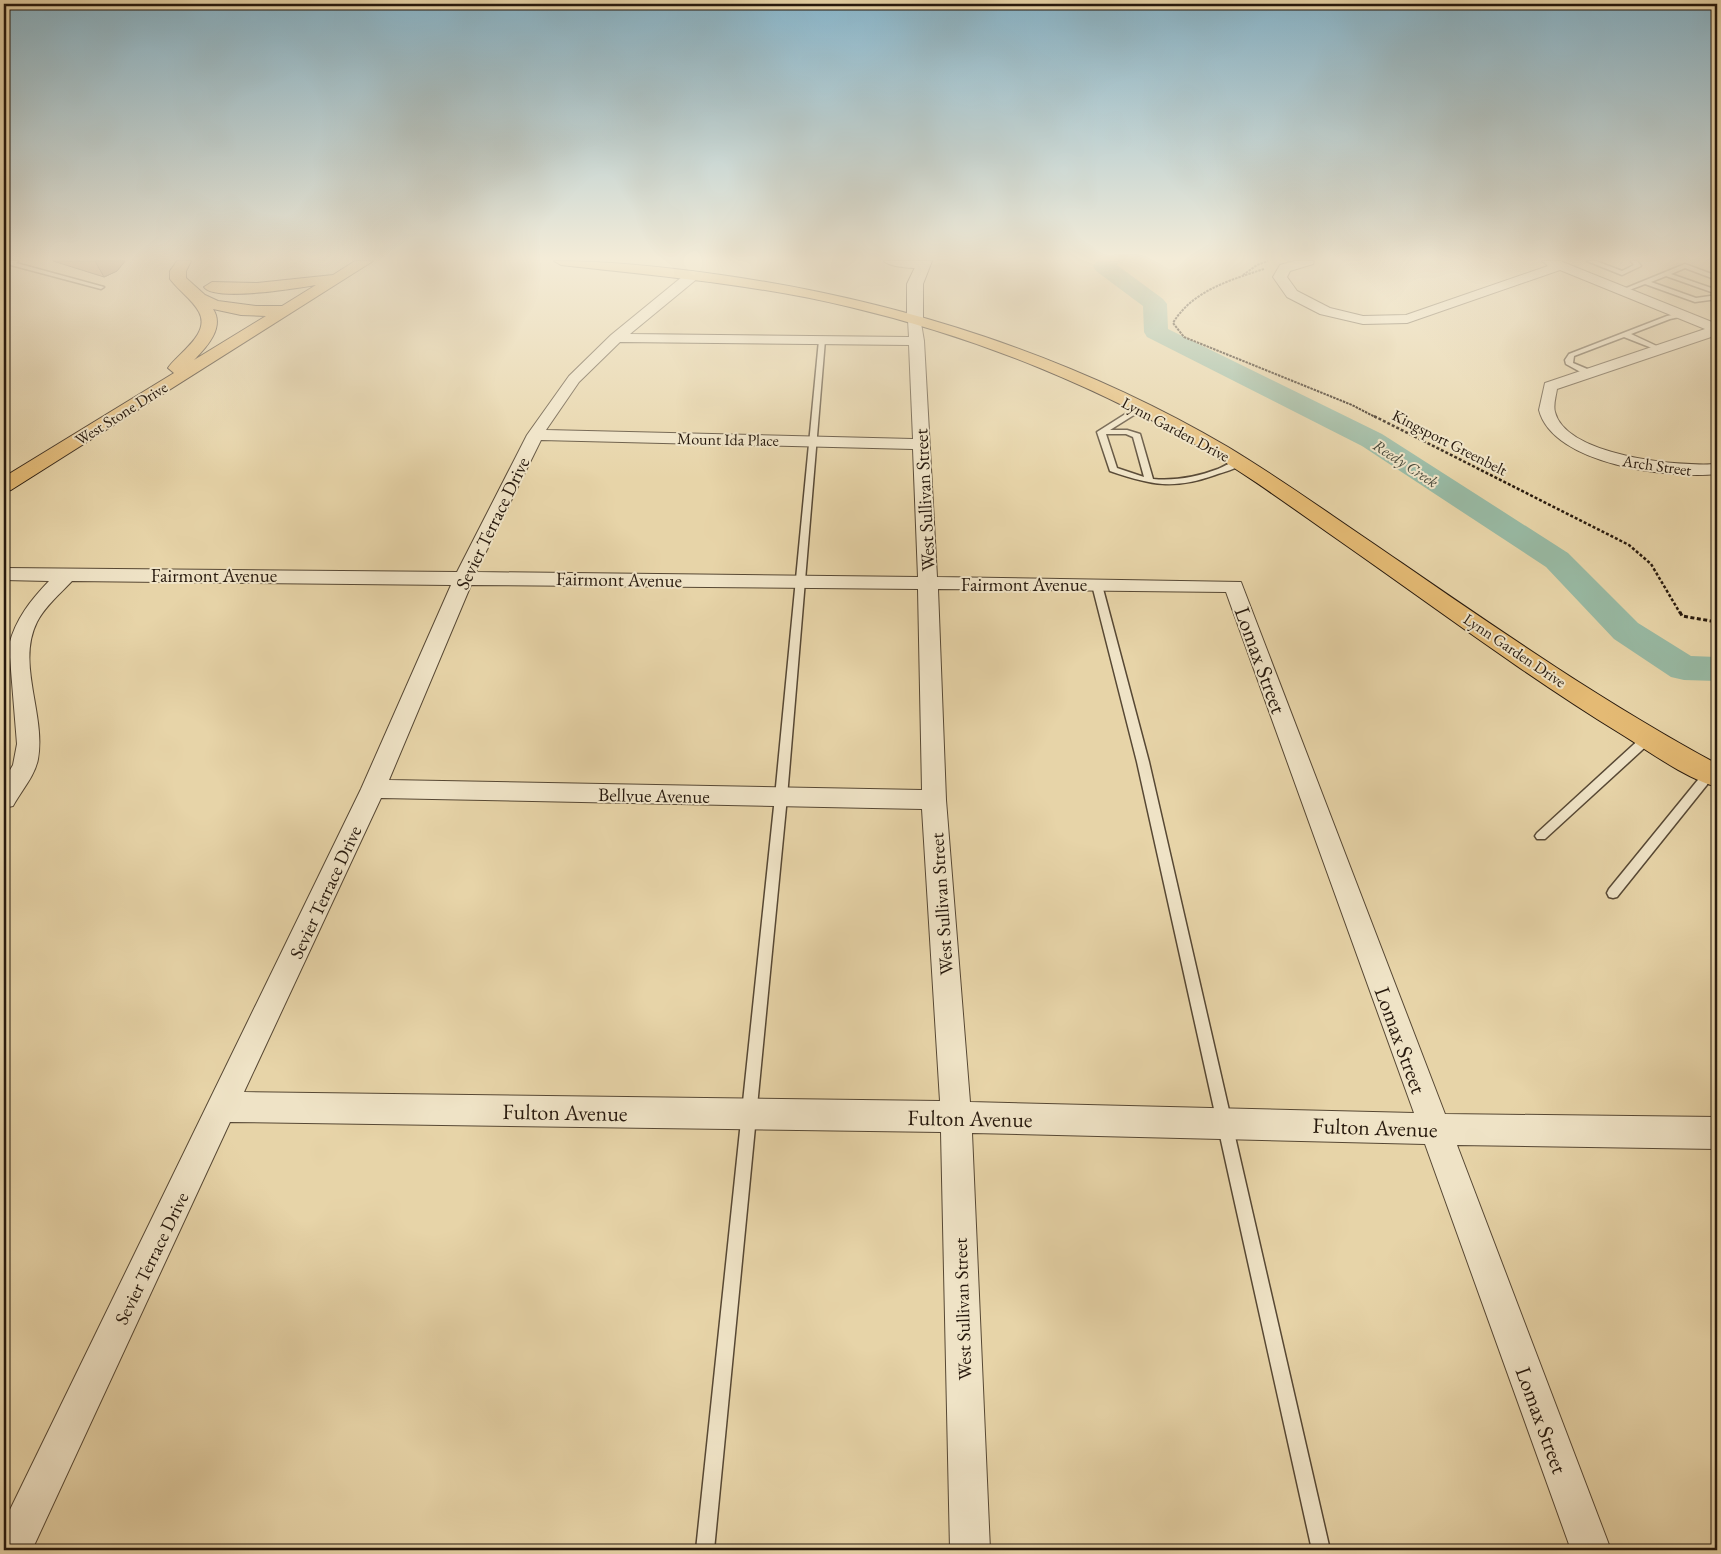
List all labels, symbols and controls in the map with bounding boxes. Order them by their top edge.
street label: West Stone Drive [71,377,171,450]
street label: Lynn Garden Drive [1118,392,1233,467]
street label: Kingsport Greenbelt [1389,404,1511,480]
street label: Mount Ida Place [677,428,779,451]
street label: West Sullivan Street [908,428,941,572]
water label: Reedy Creek [1369,435,1443,493]
street label: Arch Street [1620,450,1693,481]
street label: Sevier Terrace Drive [450,453,535,594]
street label: Fairmont Avenue [151,563,277,588]
street label: Fairmont Avenue [556,566,682,593]
street label: Fairmont Avenue [961,572,1087,597]
street label: Lomax Street [1228,603,1293,718]
street label: Lynn Garden Drive [1459,608,1570,692]
street label: Bellvue Avenue [598,782,710,809]
street label: Sevier Terrace Drive [284,822,367,963]
street label: West Sullivan Street [924,832,959,976]
street label: Lomax Street [1368,983,1433,1098]
street label: Fulton Avenue [502,1097,628,1128]
street label: Fulton Avenue [907,1103,1033,1134]
street label: Fulton Avenue [1312,1111,1438,1144]
street label: Sevier Terrace Drive [109,1188,194,1329]
street label: West Sullivan Street [948,1237,977,1381]
street label: Lomax Street [1509,1363,1574,1478]

